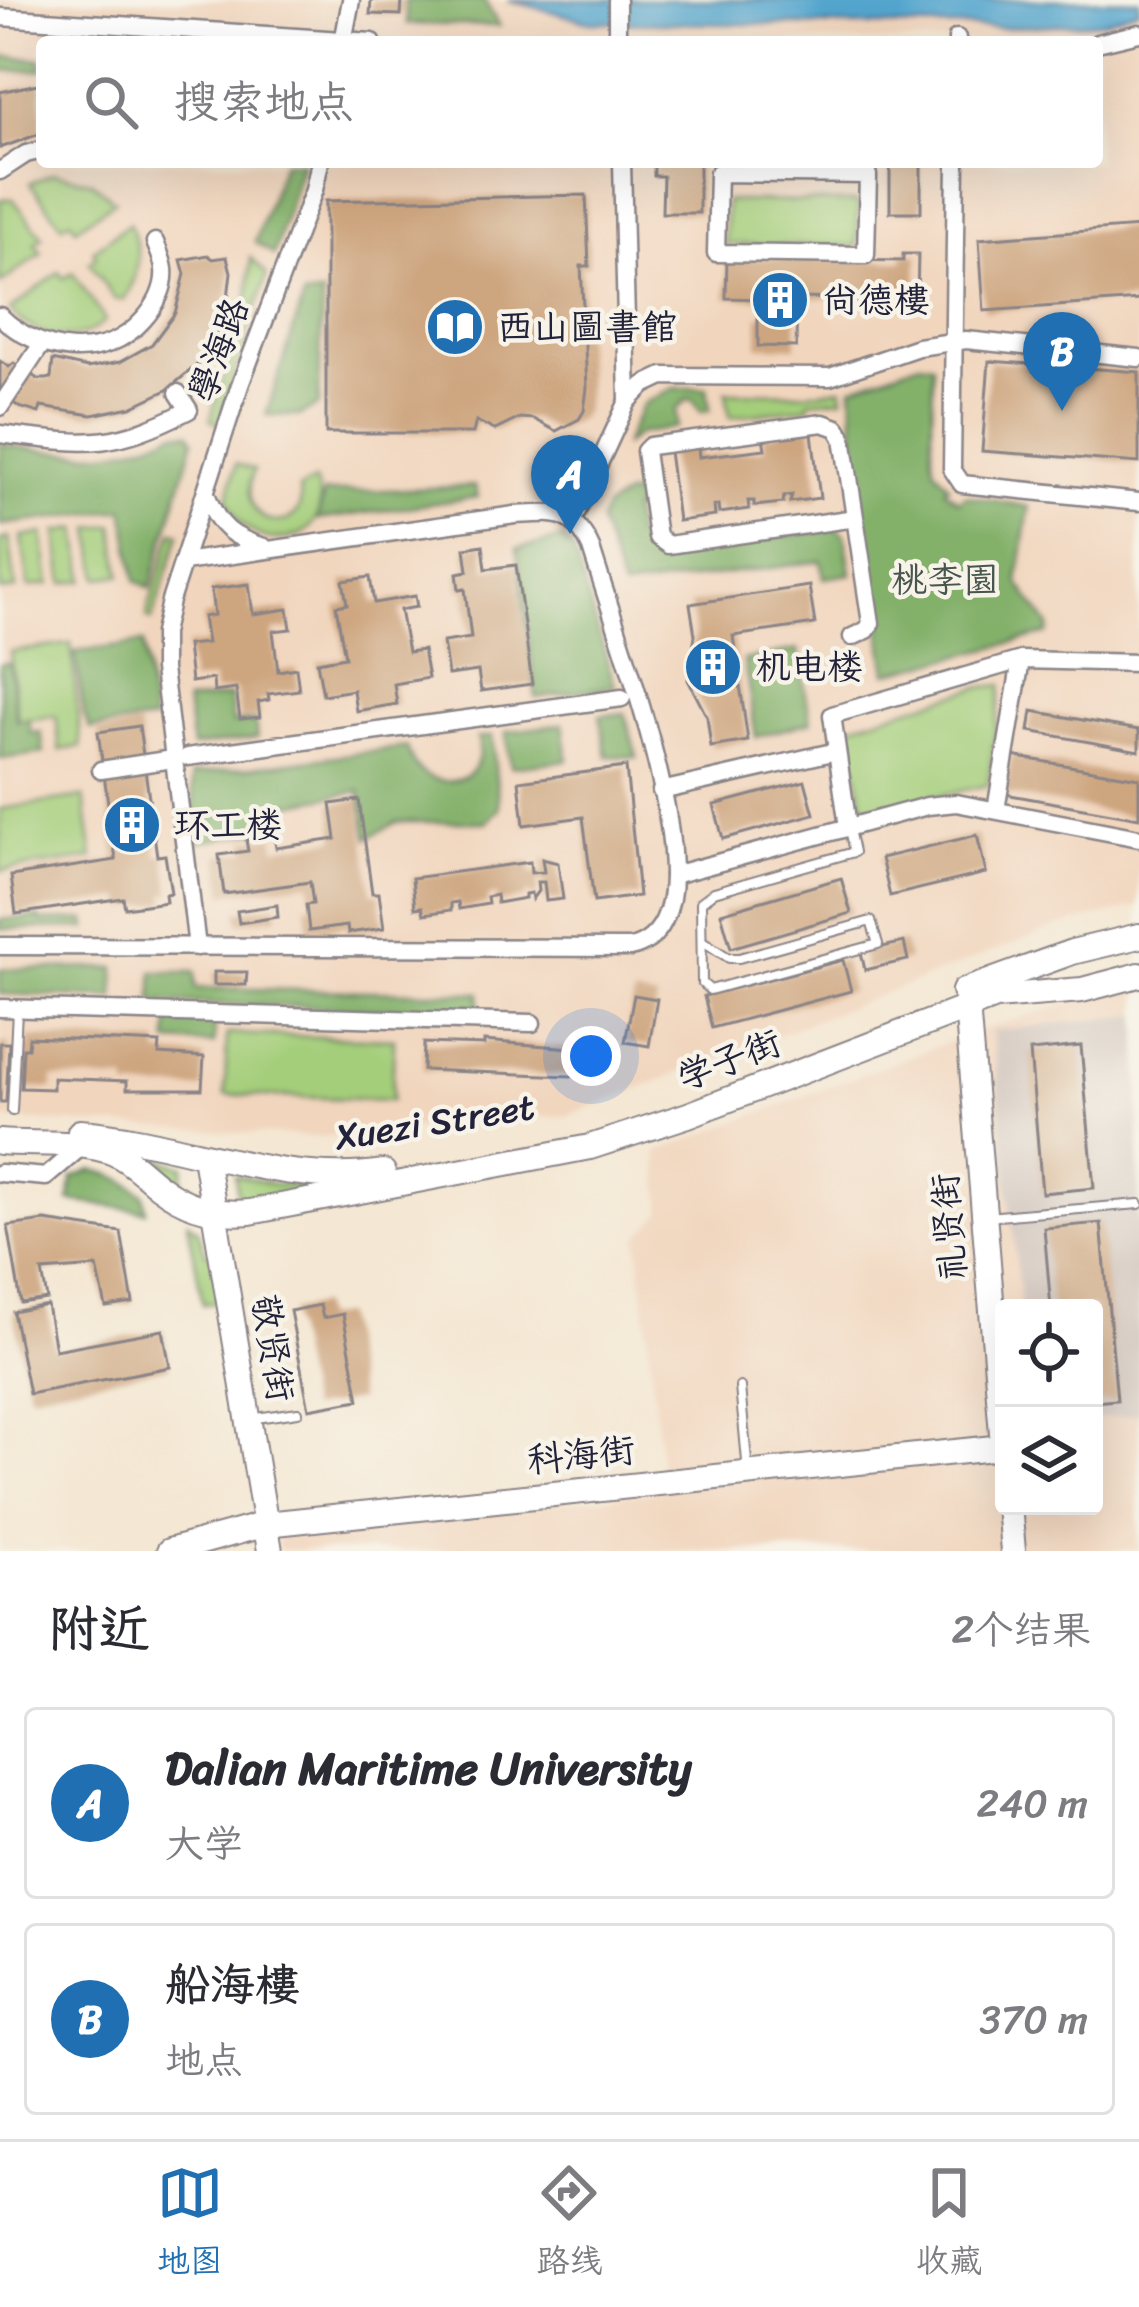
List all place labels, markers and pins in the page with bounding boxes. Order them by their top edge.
place label: 尚德樓 [822,268,930,332]
building icon: 尚德樓 [749,269,811,331]
place label: 西山圖書館 [497,295,677,359]
library icon: 西山圖書館 [424,296,486,358]
pin: B [1023,312,1101,411]
pin: A [531,435,609,534]
place label: 机电楼 [755,635,863,699]
building icon: 机电楼 [682,636,744,698]
place label: 环工楼 [174,793,282,857]
building icon: 环工楼 [101,794,163,856]

